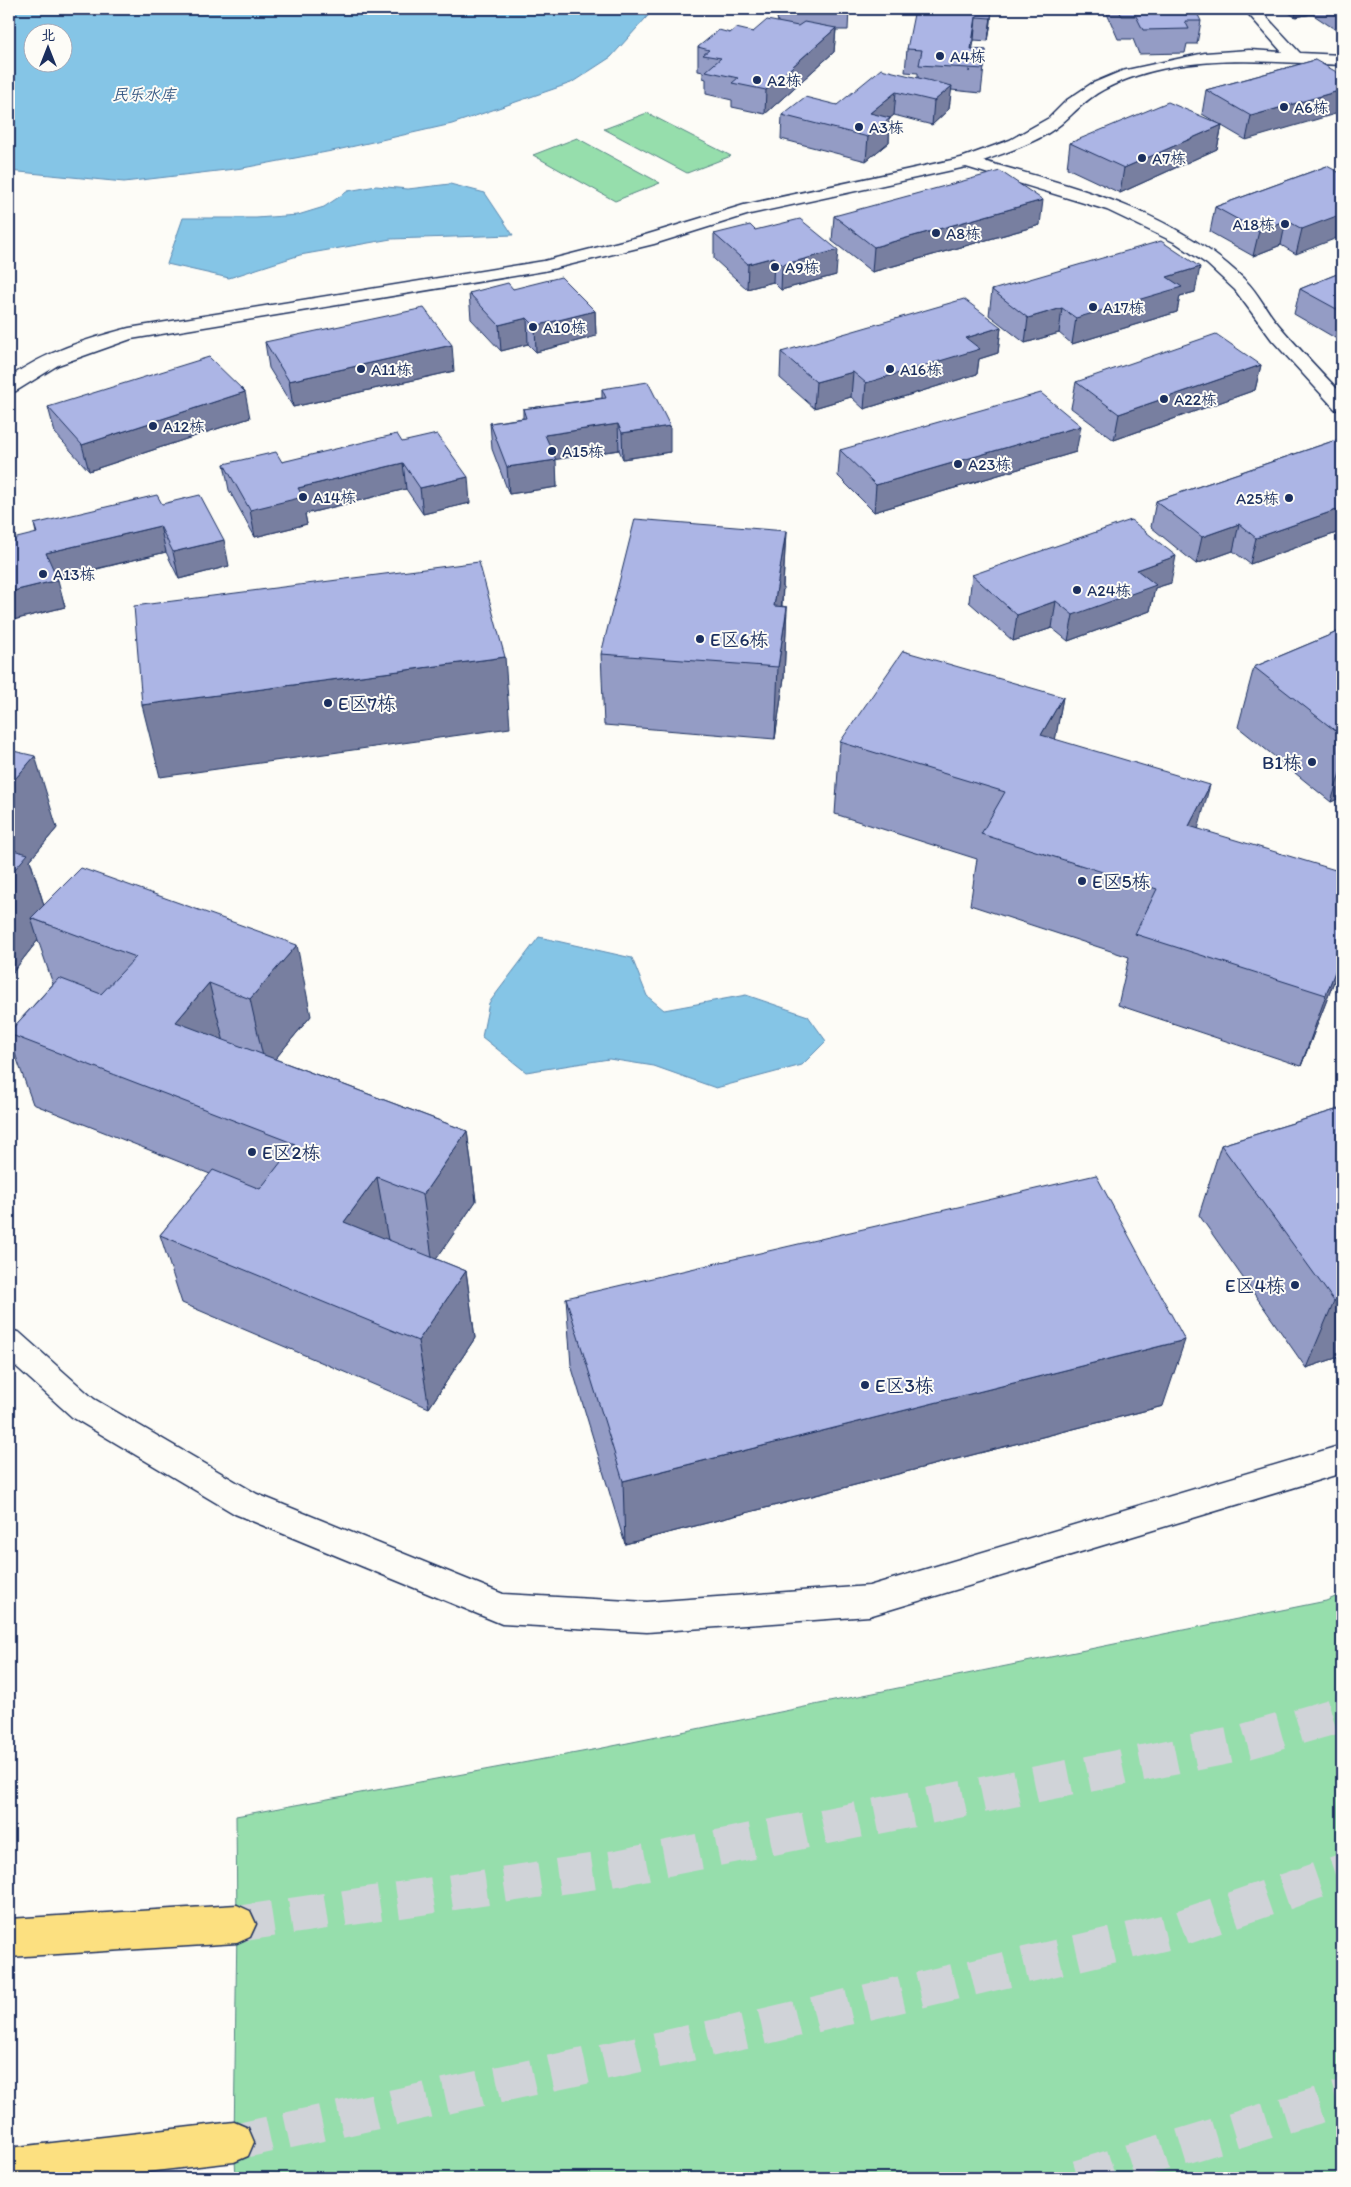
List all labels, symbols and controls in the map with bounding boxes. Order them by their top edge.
north arrow [22,22,72,72]
text: 北 [41,27,55,44]
place label: A4栋 [950,47,986,66]
marker: A4栋 [934,50,946,62]
place label: A2栋 [767,71,802,90]
marker: A2栋 [751,74,763,86]
water label: 民乐水库 [112,85,178,104]
place label: A6栋 [1294,98,1329,117]
marker: A6栋 [1278,101,1290,113]
place label: A3栋 [869,118,904,137]
marker: A3栋 [853,121,865,133]
place label: A7栋 [1152,149,1186,168]
marker: A7栋 [1136,152,1148,164]
place label: A18栋 [1233,215,1275,234]
marker: A18栋 [1279,218,1291,230]
place label: A8栋 [946,224,981,243]
marker: A8栋 [930,227,942,239]
place label: A9栋 [785,258,820,277]
marker: A9栋 [769,261,781,273]
place label: A17栋 [1103,298,1145,317]
marker: A17栋 [1087,301,1099,313]
place label: A10栋 [543,318,587,337]
marker: A10栋 [527,321,539,333]
place label: A11栋 [371,360,412,379]
place label: A16栋 [900,360,942,379]
marker: A11栋 [355,363,367,375]
marker: A16栋 [884,363,896,375]
place label: A22栋 [1174,390,1217,409]
marker: A22栋 [1158,393,1170,405]
place label: A12栋 [163,417,205,436]
marker: A12栋 [147,420,159,432]
place label: A15栋 [562,442,604,461]
marker: A15栋 [546,445,558,457]
place label: A23栋 [968,455,1011,474]
marker: A23栋 [952,458,964,470]
place label: A14栋 [313,488,356,507]
place label: A25栋 [1236,489,1279,508]
marker: A14栋 [297,491,309,503]
marker: A25栋 [1283,492,1295,504]
place label: A13栋 [53,565,95,584]
marker: A13栋 [37,568,49,580]
place label: A24栋 [1087,581,1131,600]
marker: A24栋 [1071,584,1083,596]
place label: E区6栋 [710,628,769,651]
marker: E区6栋 [694,633,706,645]
place label: E区7栋 [338,692,396,715]
marker: E区7栋 [322,697,334,709]
place label: B1栋 [1262,751,1302,774]
marker: B1栋 [1306,756,1318,768]
place label: E区5栋 [1092,870,1150,893]
marker: E区5栋 [1076,875,1088,887]
place label: E区2栋 [262,1141,320,1164]
marker: E区2栋 [246,1146,258,1158]
place label: E区4栋 [1225,1274,1285,1297]
marker: E区4栋 [1289,1279,1301,1291]
place label: E区3栋 [875,1374,934,1397]
marker: E区3栋 [859,1379,871,1391]

